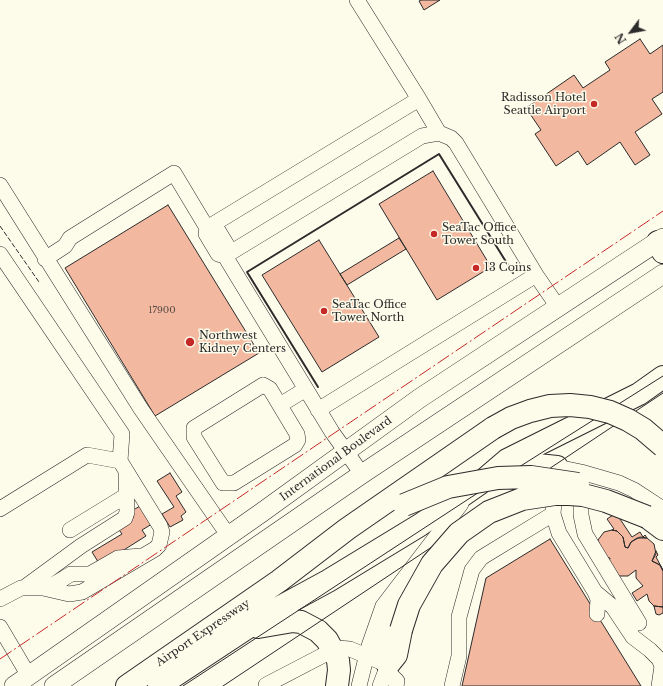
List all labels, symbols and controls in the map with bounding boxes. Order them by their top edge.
north arrow [611,12,651,52]
text: N [612,30,630,46]
place label: Radisson Hotel Seattle Airport [501,91,586,117]
marker: Radisson Hotel Seattle Airport [589,99,599,109]
place label: SeaTac Office Tower South [442,221,517,247]
marker: SeaTac Office Tower South [429,229,439,239]
place label: 13 Coins [484,261,531,275]
marker: 13 Coins [471,263,481,273]
place label: SeaTac Office Tower North [332,298,407,324]
house number: 17900 [148,305,176,315]
marker: SeaTac Office Tower North [319,306,329,316]
place label: Northwest Kidney Centers [199,329,286,355]
marker: Northwest Kidney Centers [184,336,196,348]
street label: International Boulevard [278,414,394,504]
street label: Airport Expressway [154,597,252,669]

